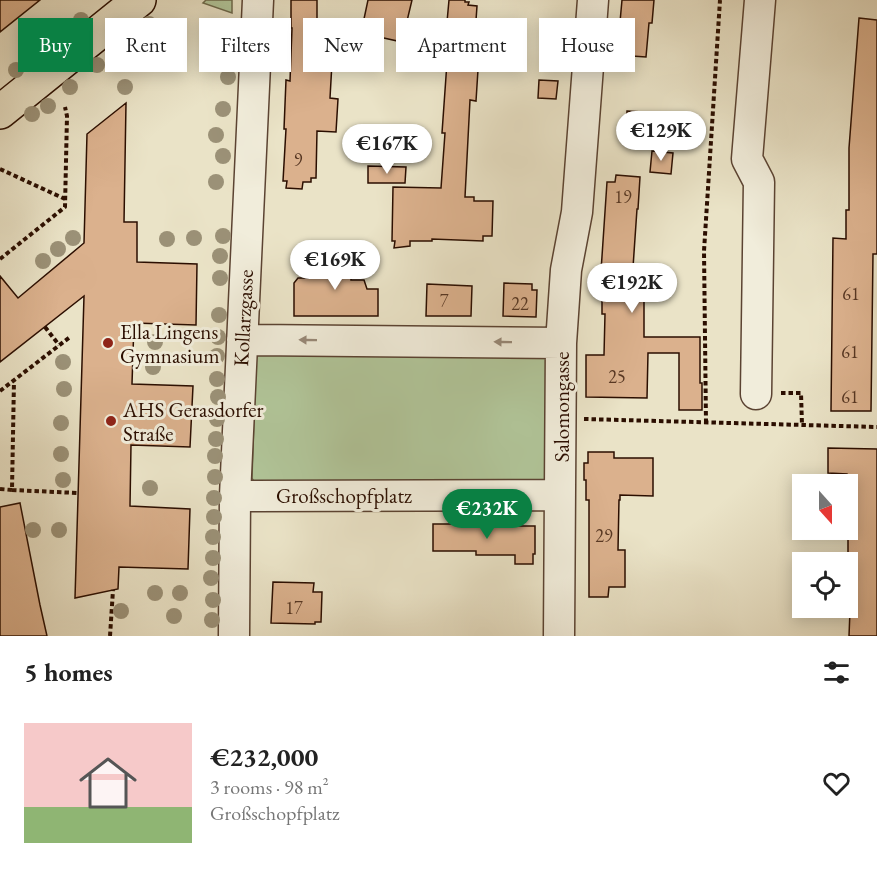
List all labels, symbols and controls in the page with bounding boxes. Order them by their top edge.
chip: Buy [18,18,93,72]
chip: Rent [105,18,187,72]
chip: Filters [199,18,291,72]
chip: New [303,18,384,72]
chip: Apartment [396,18,527,72]
chip: House [539,18,635,72]
pin: €129K [619,111,703,162]
text: €129K [630,117,692,143]
pin: €167K [345,124,429,175]
text: €167K [356,130,418,156]
house number: 9 [294,148,303,171]
house number: 19 [614,185,632,208]
pin: €169K [293,240,377,291]
text: €169K [304,246,366,272]
pin: €192K [590,263,674,314]
street label: Kollarzgasse [227,269,259,367]
text: €192K [601,269,663,295]
house number: 61 [842,282,860,305]
house number: 7 [440,289,449,312]
house number: 22 [511,292,529,315]
place label: Ella Lingens Gymnasium [120,318,220,369]
one-way arrow [298,335,317,345]
marker: Ella Lingens Gymnasium [101,336,115,350]
one-way arrow [493,337,512,347]
house number: 61 [841,340,859,363]
street label: Salomongasse [548,352,575,462]
house number: 25 [608,365,626,388]
house number: 61 [841,385,859,408]
place label: AHS Gerasdorfer Straße [122,396,264,447]
marker: AHS Gerasdorfer Straße [104,414,118,428]
north arrow [792,474,858,540]
map controls [792,474,858,618]
street label: Großschopfplatz [276,482,412,509]
pin: €232K [445,489,529,540]
text: €232K [456,495,518,521]
house number: 29 [595,524,613,547]
button: locate [792,552,858,618]
house number: 17 [285,596,303,619]
text: 5 homes [24,655,113,689]
icon: filters [820,656,853,689]
text: €232,000 [210,740,318,774]
icon: home [72,747,144,819]
icon: heart [820,767,853,800]
text: 3 rooms · 98 m² [210,774,329,800]
text: Großschopfplatz [210,800,339,826]

